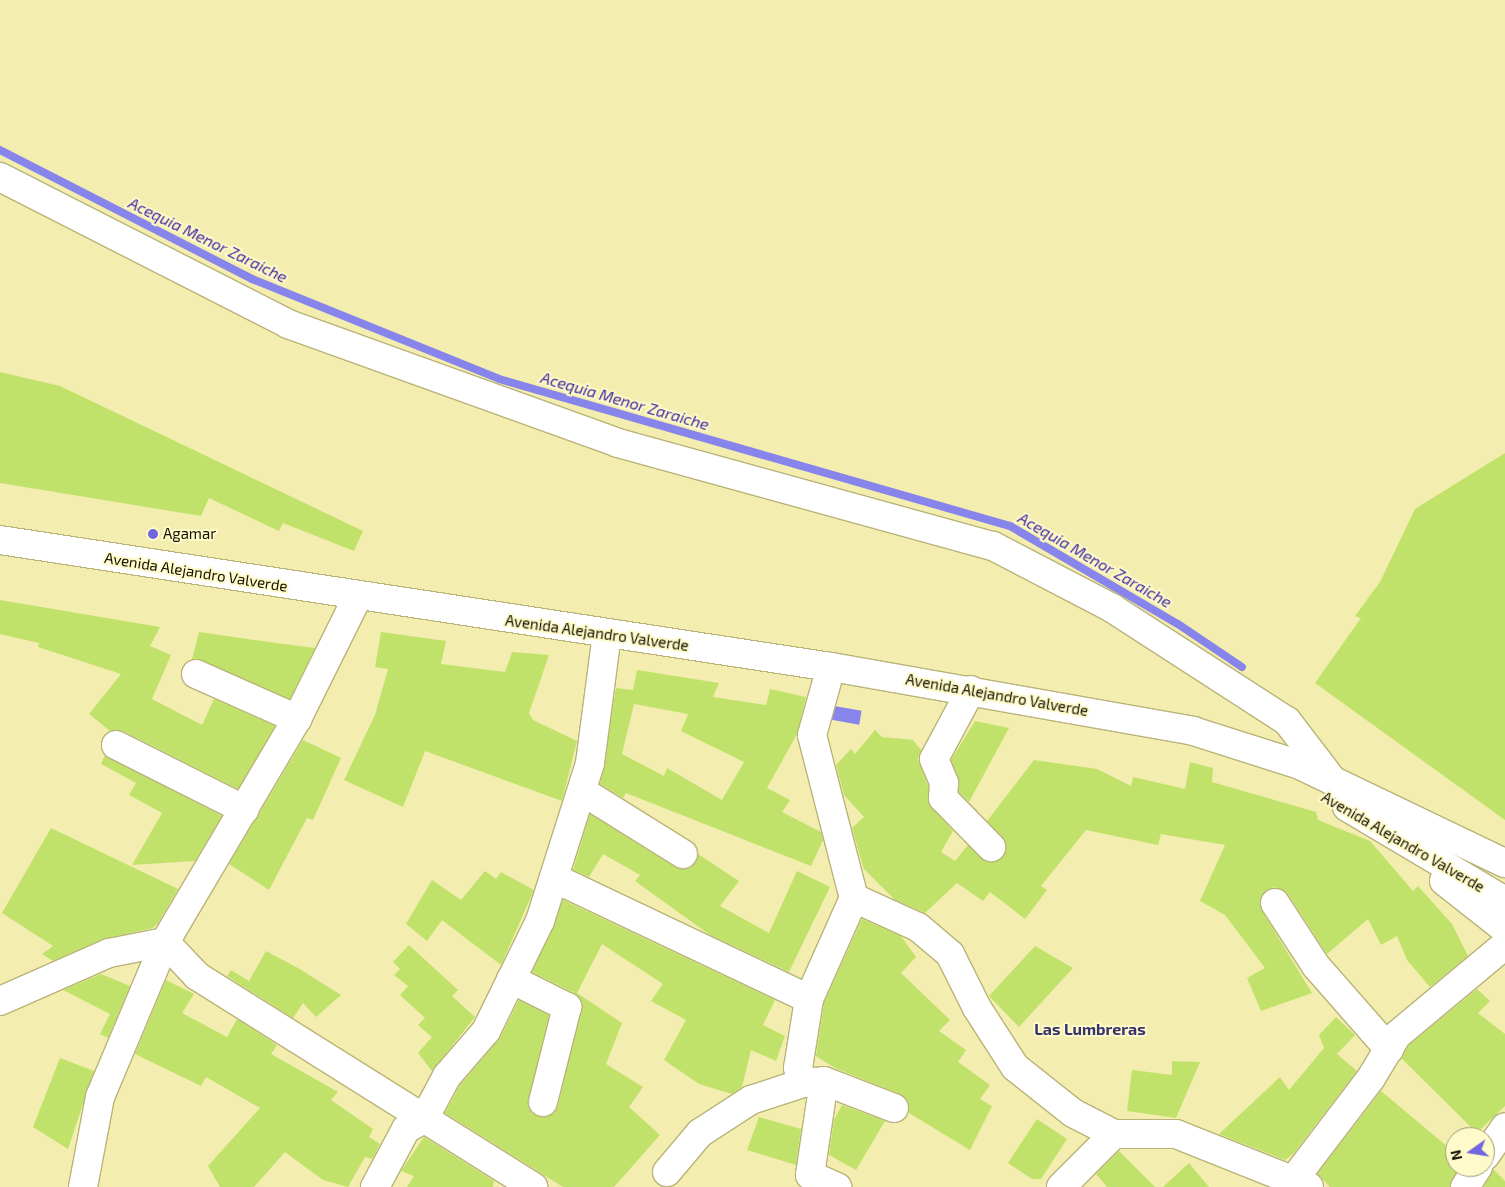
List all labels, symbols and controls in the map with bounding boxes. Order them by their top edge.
water label: Acequia Menor Zaraiche [125,193,291,287]
water label: Acequia Menor Zaraiche [538,368,712,434]
water label: Acequia Menor Zaraiche [1015,508,1175,612]
place label: Agamar [163,525,216,543]
marker: Agamar [147,528,159,540]
street label: Avenida Alejandro Valverde [103,549,289,595]
street label: Avenida Alejandro Valverde [504,611,690,655]
street label: Avenida Alejandro Valverde [904,670,1090,720]
street label: Avenida Alejandro Valverde [1318,788,1488,896]
district label: Las Lumbreras [1034,1019,1146,1039]
north arrow [1445,1127,1495,1177]
text: N [1446,1148,1465,1162]

